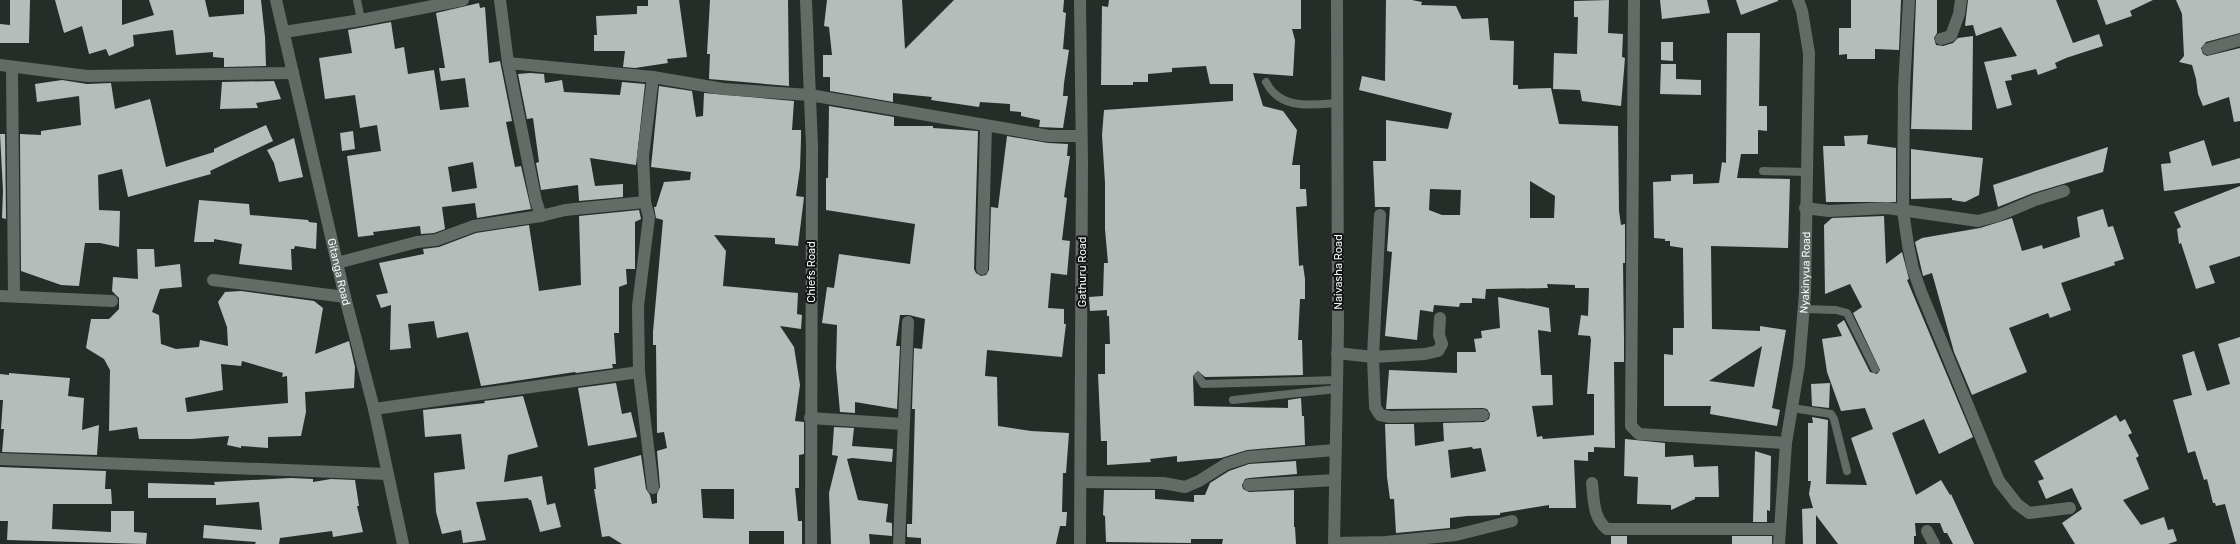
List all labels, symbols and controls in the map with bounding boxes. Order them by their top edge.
street label: Nyakinyua Road [1797,231,1813,314]
street label: Naivasha Road [1332,234,1345,310]
street label: Gitanga Road [325,237,353,307]
street label: Gathuru Road [1076,237,1089,307]
street label: Chiefs Road [805,241,818,303]

